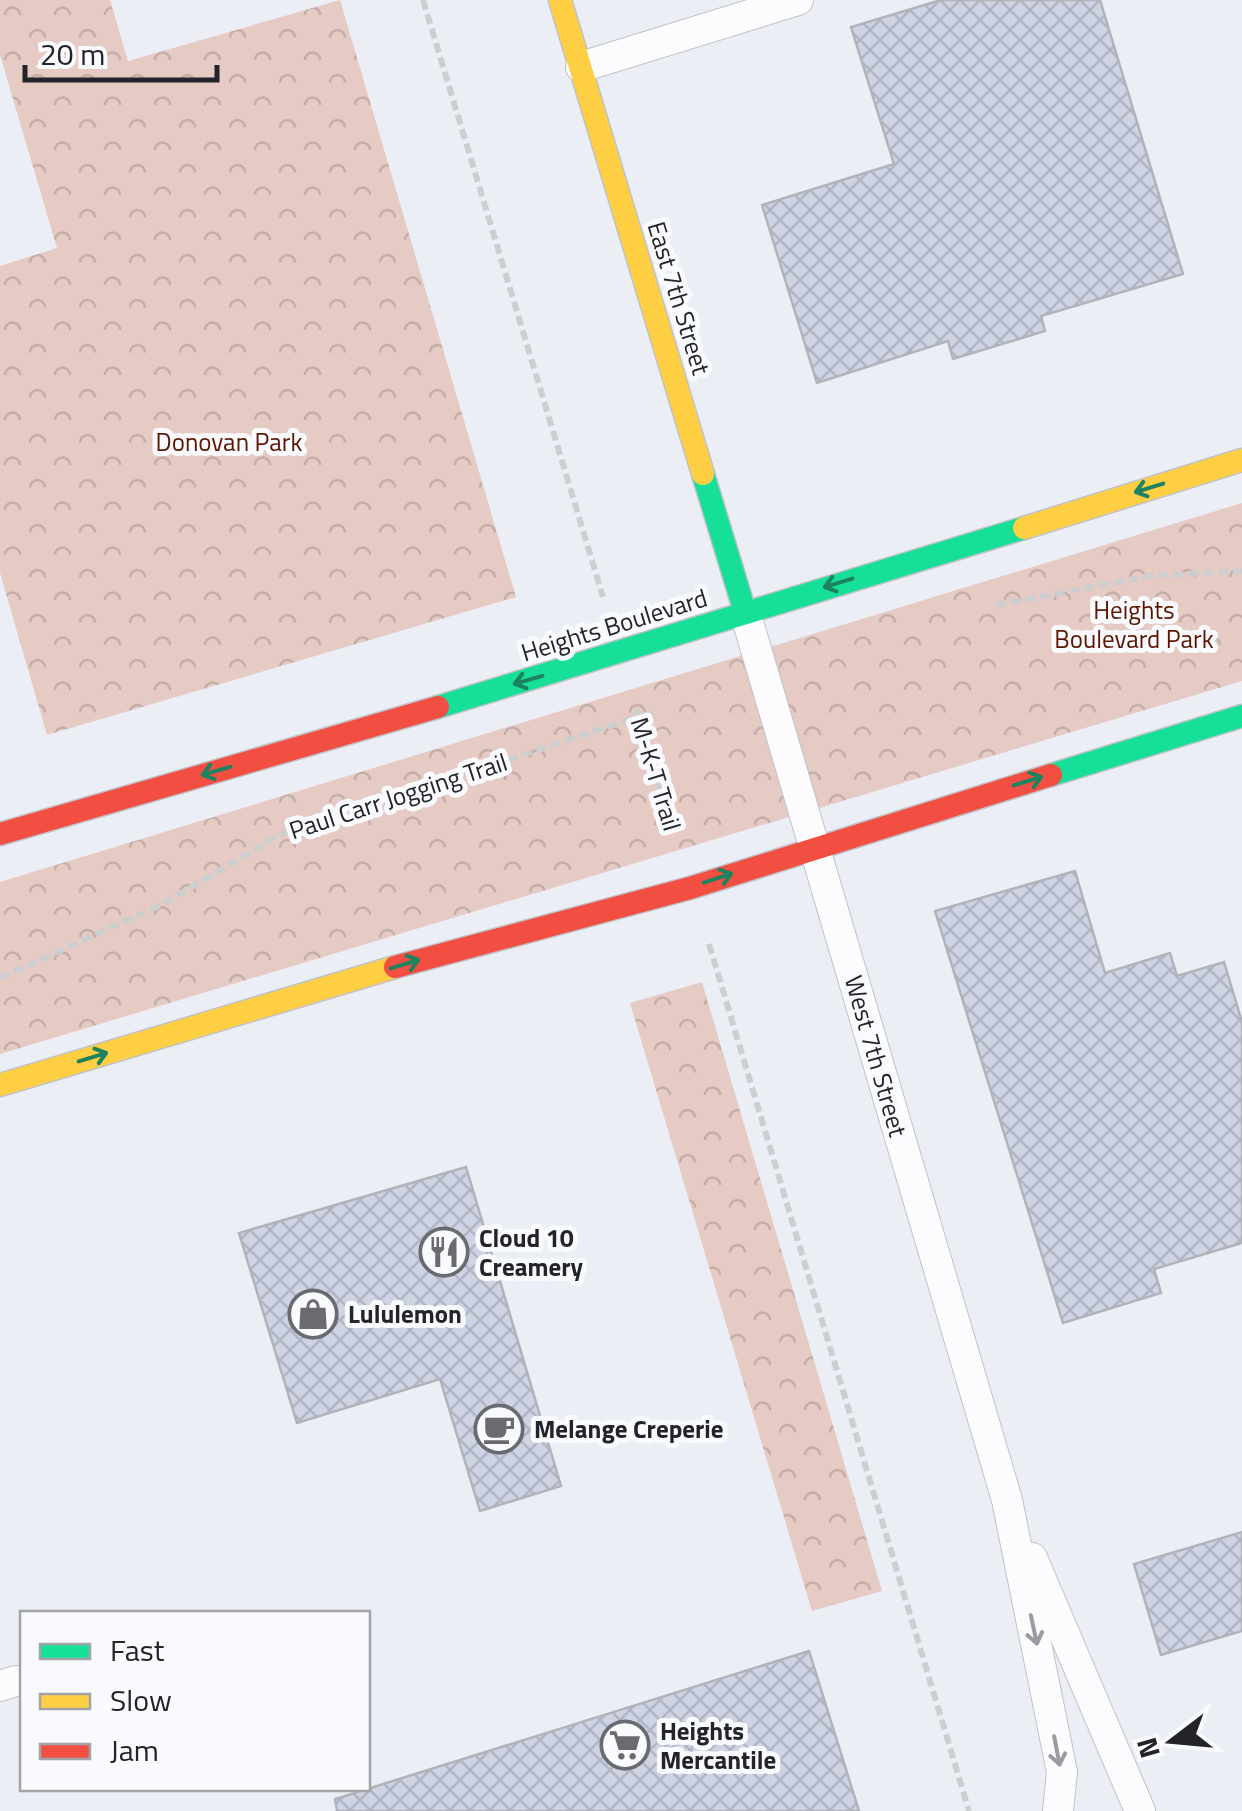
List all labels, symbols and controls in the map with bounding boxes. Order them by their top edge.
scale bar [25,20,218,82]
text: 20 m [40,31,105,77]
street label: East 7th Street [638,217,720,380]
park label: Donovan Park [156,423,302,461]
one-way arrow [1133,480,1165,498]
one-way arrow [823,575,854,593]
street label: Heights Boulevard [516,579,712,671]
park label: Heights Boulevard Park [1054,591,1214,658]
one-way arrow [513,672,544,691]
street label: M-K-T Trail [621,713,691,835]
street label: Paul Carr Jogging Trail [284,743,512,849]
one-way arrow [201,763,232,781]
one-way arrow [1012,771,1044,789]
one-way arrow [702,868,734,886]
one-way arrow [389,954,420,972]
street label: West 7th Street [835,971,917,1141]
one-way arrow [77,1047,109,1065]
place label: Cloud 10 Creamery [479,1219,583,1286]
restaurant icon: Cloud 10 Creamery [418,1226,470,1278]
shop icon: Lululemon [287,1288,339,1340]
place label: Lululemon [348,1295,462,1333]
cafe icon: Melange Creperie [473,1403,525,1455]
place label: Melange Creperie [534,1410,723,1448]
legend [20,1611,370,1791]
one-way arrow [1025,1613,1044,1645]
text: Fast [110,1627,165,1673]
text: Slow [110,1677,172,1723]
north arrow [1122,1691,1222,1791]
place label: Heights Mercantile [660,1712,776,1779]
supermarket icon: Heights Mercantile [599,1719,651,1771]
text: Jam [110,1727,159,1773]
text: N [1124,1733,1171,1763]
one-way arrow [1049,1734,1068,1766]

